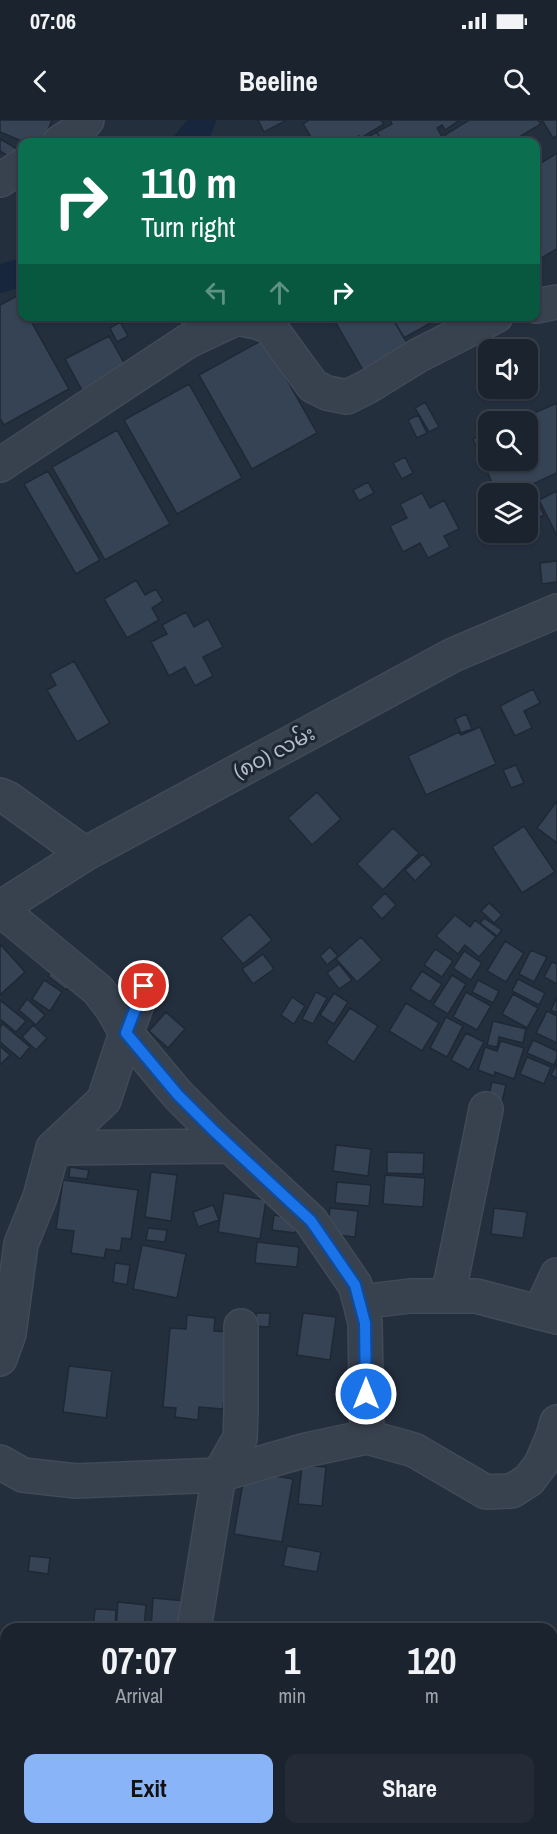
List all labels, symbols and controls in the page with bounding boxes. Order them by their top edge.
text: 07:06 [30,6,76,36]
text: Beeline [239,63,318,99]
icon: back [24,65,57,98]
icon: search [500,65,533,98]
text: 110 m [141,155,237,211]
icon: right [42,162,120,240]
text: Turn right [141,209,235,245]
icon: left [200,276,233,309]
icon: ahead [263,276,296,309]
icon: right [326,276,359,309]
map controls [478,339,538,543]
button: sound [478,339,538,399]
button: search [478,411,538,471]
button: layers [478,483,538,543]
street label: (၈၀) လမ်း [228,717,320,786]
pin [118,960,169,1011]
icon: arrive [127,969,160,1002]
position arrow [334,1362,398,1426]
text: 07:07 [101,1637,177,1685]
text: 1 [284,1637,300,1685]
text: 120 [407,1637,457,1685]
text: Arrival [116,1682,163,1709]
text: min [278,1682,306,1709]
text: m [425,1682,439,1709]
button: Exit [24,1754,273,1823]
button: Share [285,1754,534,1823]

